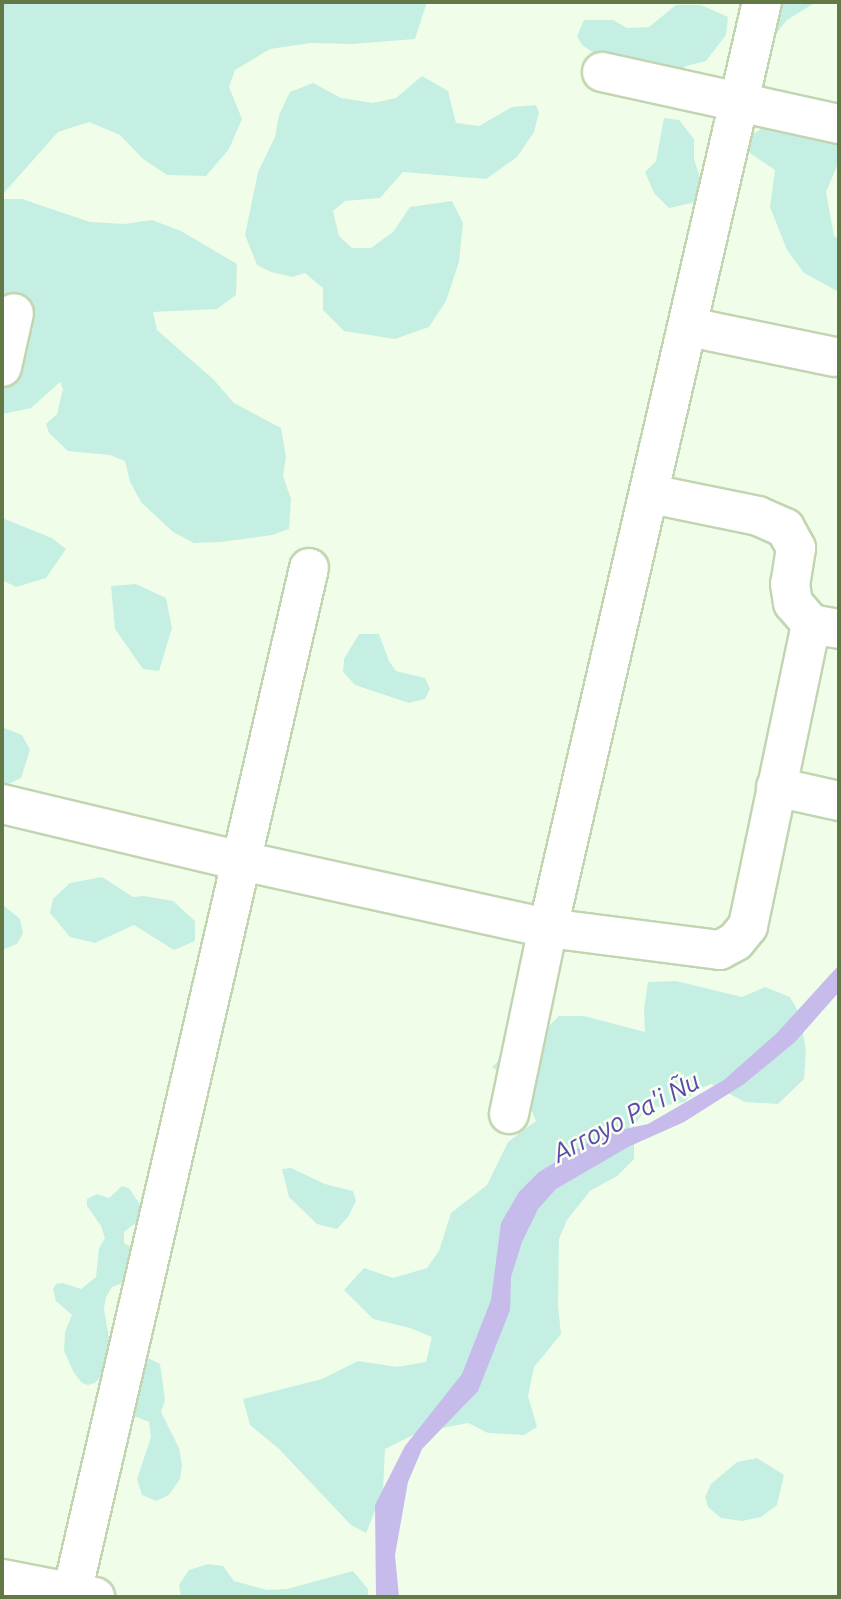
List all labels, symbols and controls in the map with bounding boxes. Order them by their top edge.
water label: Arroyo Pa'i Ñu [547,1065,705,1169]

